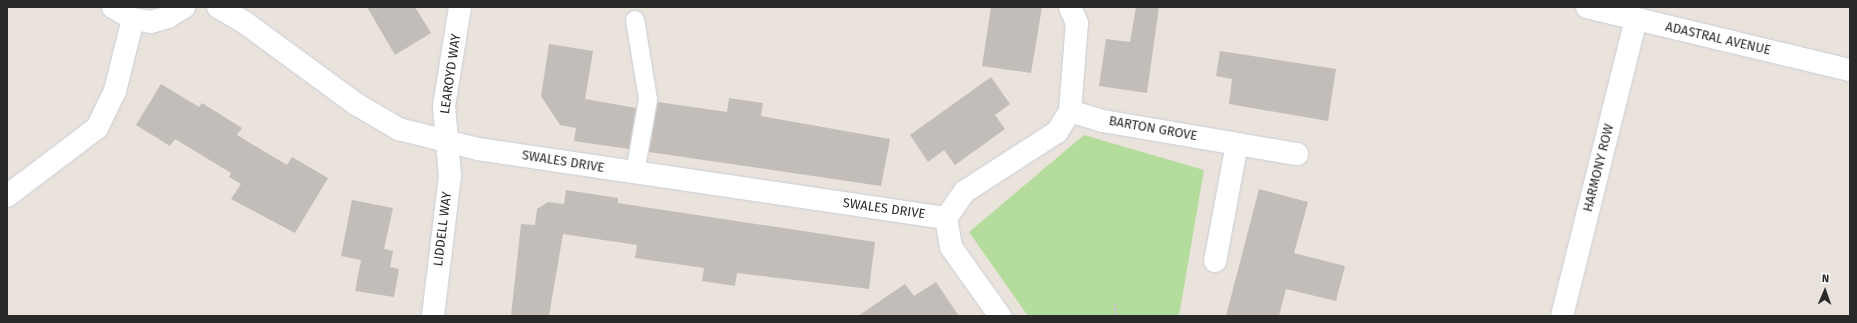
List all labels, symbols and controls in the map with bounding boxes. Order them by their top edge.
street label: ADASTRAL AVENUE [1664,19,1772,59]
street label: LEAROYD WAY [438,33,464,115]
street label: BARTON GROVE [1108,114,1198,144]
street label: HARMONY ROW [1581,122,1617,214]
street label: SWALES DRIVE [521,148,605,176]
street label: LIDDELL WAY [431,191,455,267]
street label: SWALES DRIVE [842,195,926,223]
north arrow [1805,271,1845,311]
text: N [1822,272,1829,285]

